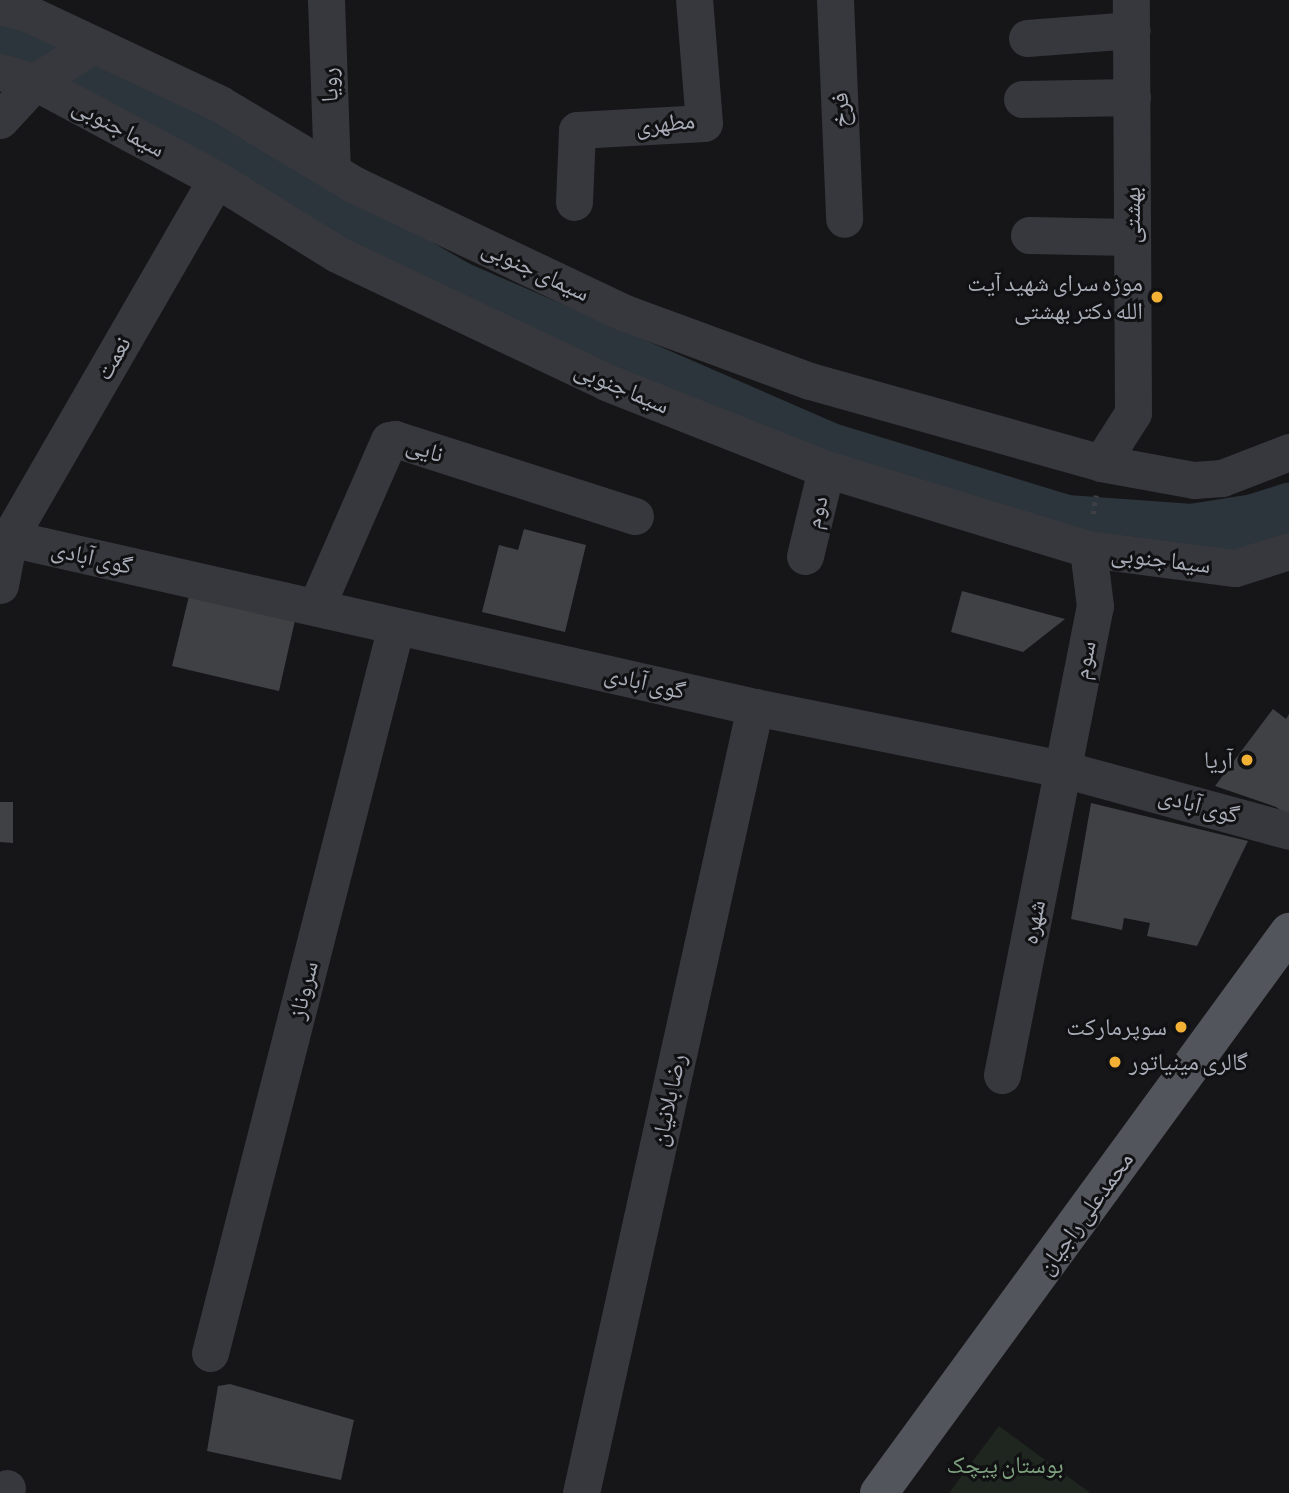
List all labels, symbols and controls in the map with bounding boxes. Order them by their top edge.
street label: رویا [314,67,344,103]
street label: سیما جنوبی [68,91,170,163]
street label: فرخ [825,92,855,128]
street label: مطهری [634,106,696,140]
street label: بهشتی [1118,187,1146,243]
street label: سیمای جنوبی [478,233,594,307]
place label: موزه سرای شهید آیت الله دکتر بهشتی [967,269,1143,325]
marker: موزه سرای شهید آیت الله دکتر بهشتی [1149,289,1165,305]
street label: نعمت [89,331,137,385]
street label: سیما جنوبی [570,354,674,420]
street label: نایی [403,430,447,468]
street label: دوم [798,493,834,531]
street label: گوی آبادی [49,534,135,580]
street label: سیما جنوبی [1109,539,1213,579]
street label: سوم [1066,638,1102,682]
street label: گوی آبادی [602,659,688,705]
place label: آریا [1204,746,1233,774]
marker: آریا [1239,752,1255,768]
street label: گوی آبادی [1155,780,1243,830]
street label: شهره [1015,897,1051,947]
street label: سروناز [282,958,324,1022]
place label: سوپرمارکت [1066,1013,1167,1041]
marker: سوپرمارکت [1173,1019,1189,1035]
place label: گالری مینیاتور [1129,1048,1248,1076]
street label: رضا بلانیان [644,1051,692,1149]
marker: گالری مینیاتور [1107,1054,1123,1070]
street label: محمدعلی راجیان [1031,1146,1139,1280]
park label: بوستان پیچک [946,1451,1064,1479]

